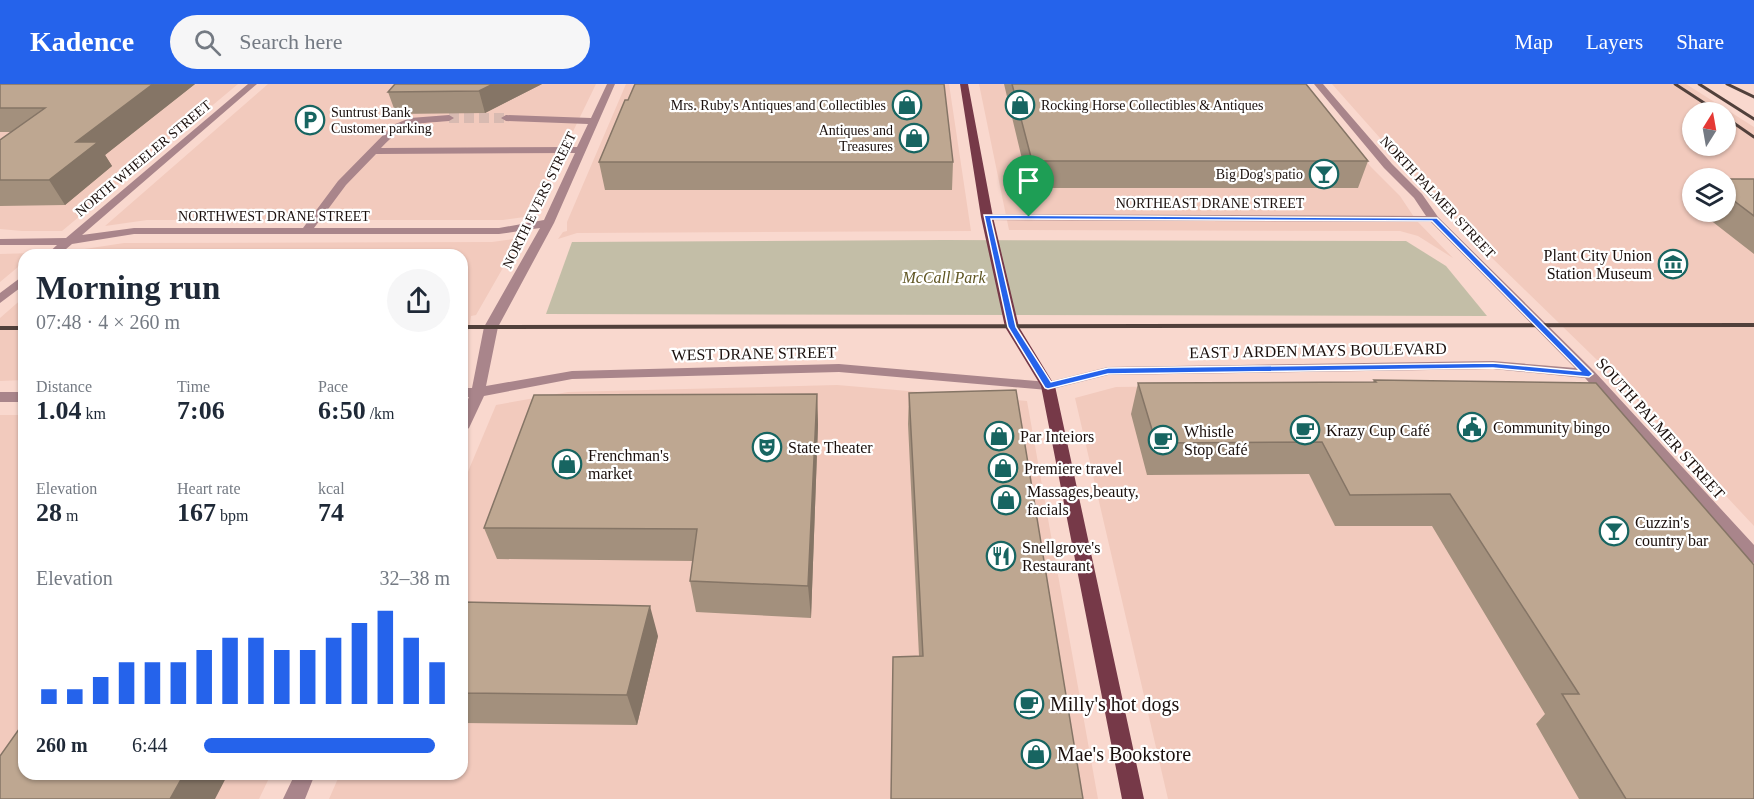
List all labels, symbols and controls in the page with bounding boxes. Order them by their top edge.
search box [170,15,590,69]
text: Kadence [30,26,134,57]
icon: search [191,26,224,59]
text: Search here [239,29,342,54]
text: Map [1515,30,1553,54]
text: Layers [1586,30,1643,54]
text: Share [1676,30,1724,54]
shop icon: Mrs. Ruby's Antiques and Collectibles [891,89,923,121]
shop icon: Rocking Horse Collectibles & Antiques [1004,89,1036,121]
street label: NORTH WHEELER STREET [72,97,214,220]
place label: Mrs. Ruby's Antiques and Collectibles [671,98,886,113]
place label: Rocking Horse Collectibles & Antiques [1041,98,1263,113]
north arrow [1682,102,1736,156]
map controls [1682,102,1736,222]
parking icon: Suntrust Bank Customer parking [294,104,326,136]
place label: Suntrust Bank Customer parking [331,105,432,136]
shop icon: Antiques and Treasures [898,122,930,154]
place label: Antiques and Treasures [819,123,893,154]
street label: NORTH EVERS STREET [500,129,579,271]
street label: NORTH PALMER STREET [1377,133,1498,262]
pin [1003,155,1054,217]
bar icon: Big Dog's patio [1308,158,1340,190]
icon: arrive [1012,164,1045,197]
place label: Big Dog's patio [1216,167,1303,182]
button: layers [1682,168,1736,222]
street label: NORTHEAST DRANE STREET [1116,196,1305,211]
street label: NORTHWEST DRANE STREET [178,209,370,224]
place label: Plant City Union Station Museum [1544,247,1653,282]
museum icon: Plant City Union Station Museum [1657,248,1689,280]
button: share [387,269,450,332]
park label: McCall Park [901,269,986,286]
text: Morning run [36,270,220,306]
text: 07:48 · 4 × 260 m [36,311,180,333]
street label: EAST J ARDEN MAYS BOULEVARD [1189,340,1447,361]
street label: WEST DRANE STREET [671,344,837,363]
street label: SOUTH PALMER STREET [1593,354,1728,502]
text: Distance [36,378,92,395]
text: Time [177,378,210,395]
text: Pace [318,378,348,395]
text: 1.04 [36,396,82,425]
text: 7:06 [177,396,225,425]
text: 6:50 [318,396,366,425]
text: km [82,405,106,422]
text: /km [366,405,395,422]
public building icon: Community bingo [1456,411,1488,443]
cafe icon: Krazy Cup Café [1289,414,1321,446]
place label: Community bingo [1493,419,1610,437]
shop icon: Par Inteiors [983,420,1015,452]
place label: Krazy Cup Café [1326,422,1430,440]
place label: Whistle Stop Café [1184,423,1248,459]
cafe icon: Whistle Stop Café [1147,424,1179,456]
place label: Par Inteiors [1020,428,1094,445]
theatre icon: State Theater [751,431,783,463]
place label: State Theater [788,439,873,456]
place label: Frenchman's market [588,447,669,482]
shop icon: Frenchman's market [551,448,583,480]
shop icon: Premiere travel [987,452,1019,484]
place label: Premiere travel [1024,460,1123,477]
text: Elevation [36,480,97,497]
text: Heart rate [177,480,241,497]
text: kcal [318,480,345,497]
place label: Massages,beauty, facials [1027,483,1139,518]
shop icon: Massages,beauty, facials [990,484,1022,516]
text: 28 [36,498,62,527]
text: 167 [177,498,216,527]
text: 74 [318,498,344,527]
text: m [62,507,78,524]
text: bpm [216,507,248,524]
place label: Cuzzin's country bar [1635,514,1709,550]
bar icon: Cuzzin's country bar [1598,515,1630,547]
place label: Snellgrove's Restaurant [1022,539,1100,574]
restaurant icon: Snellgrove's Restaurant [985,540,1017,572]
text: Elevation [36,567,113,589]
text: 32–38 m [379,567,450,589]
cafe icon: Milly's hot dogs [1013,688,1045,720]
place label: Milly's hot dogs [1050,693,1179,716]
text: 260 m [36,734,88,756]
text: 6:44 [132,734,168,756]
shop icon: Mae's Bookstore [1020,738,1052,770]
place label: Mae's Bookstore [1057,743,1191,765]

